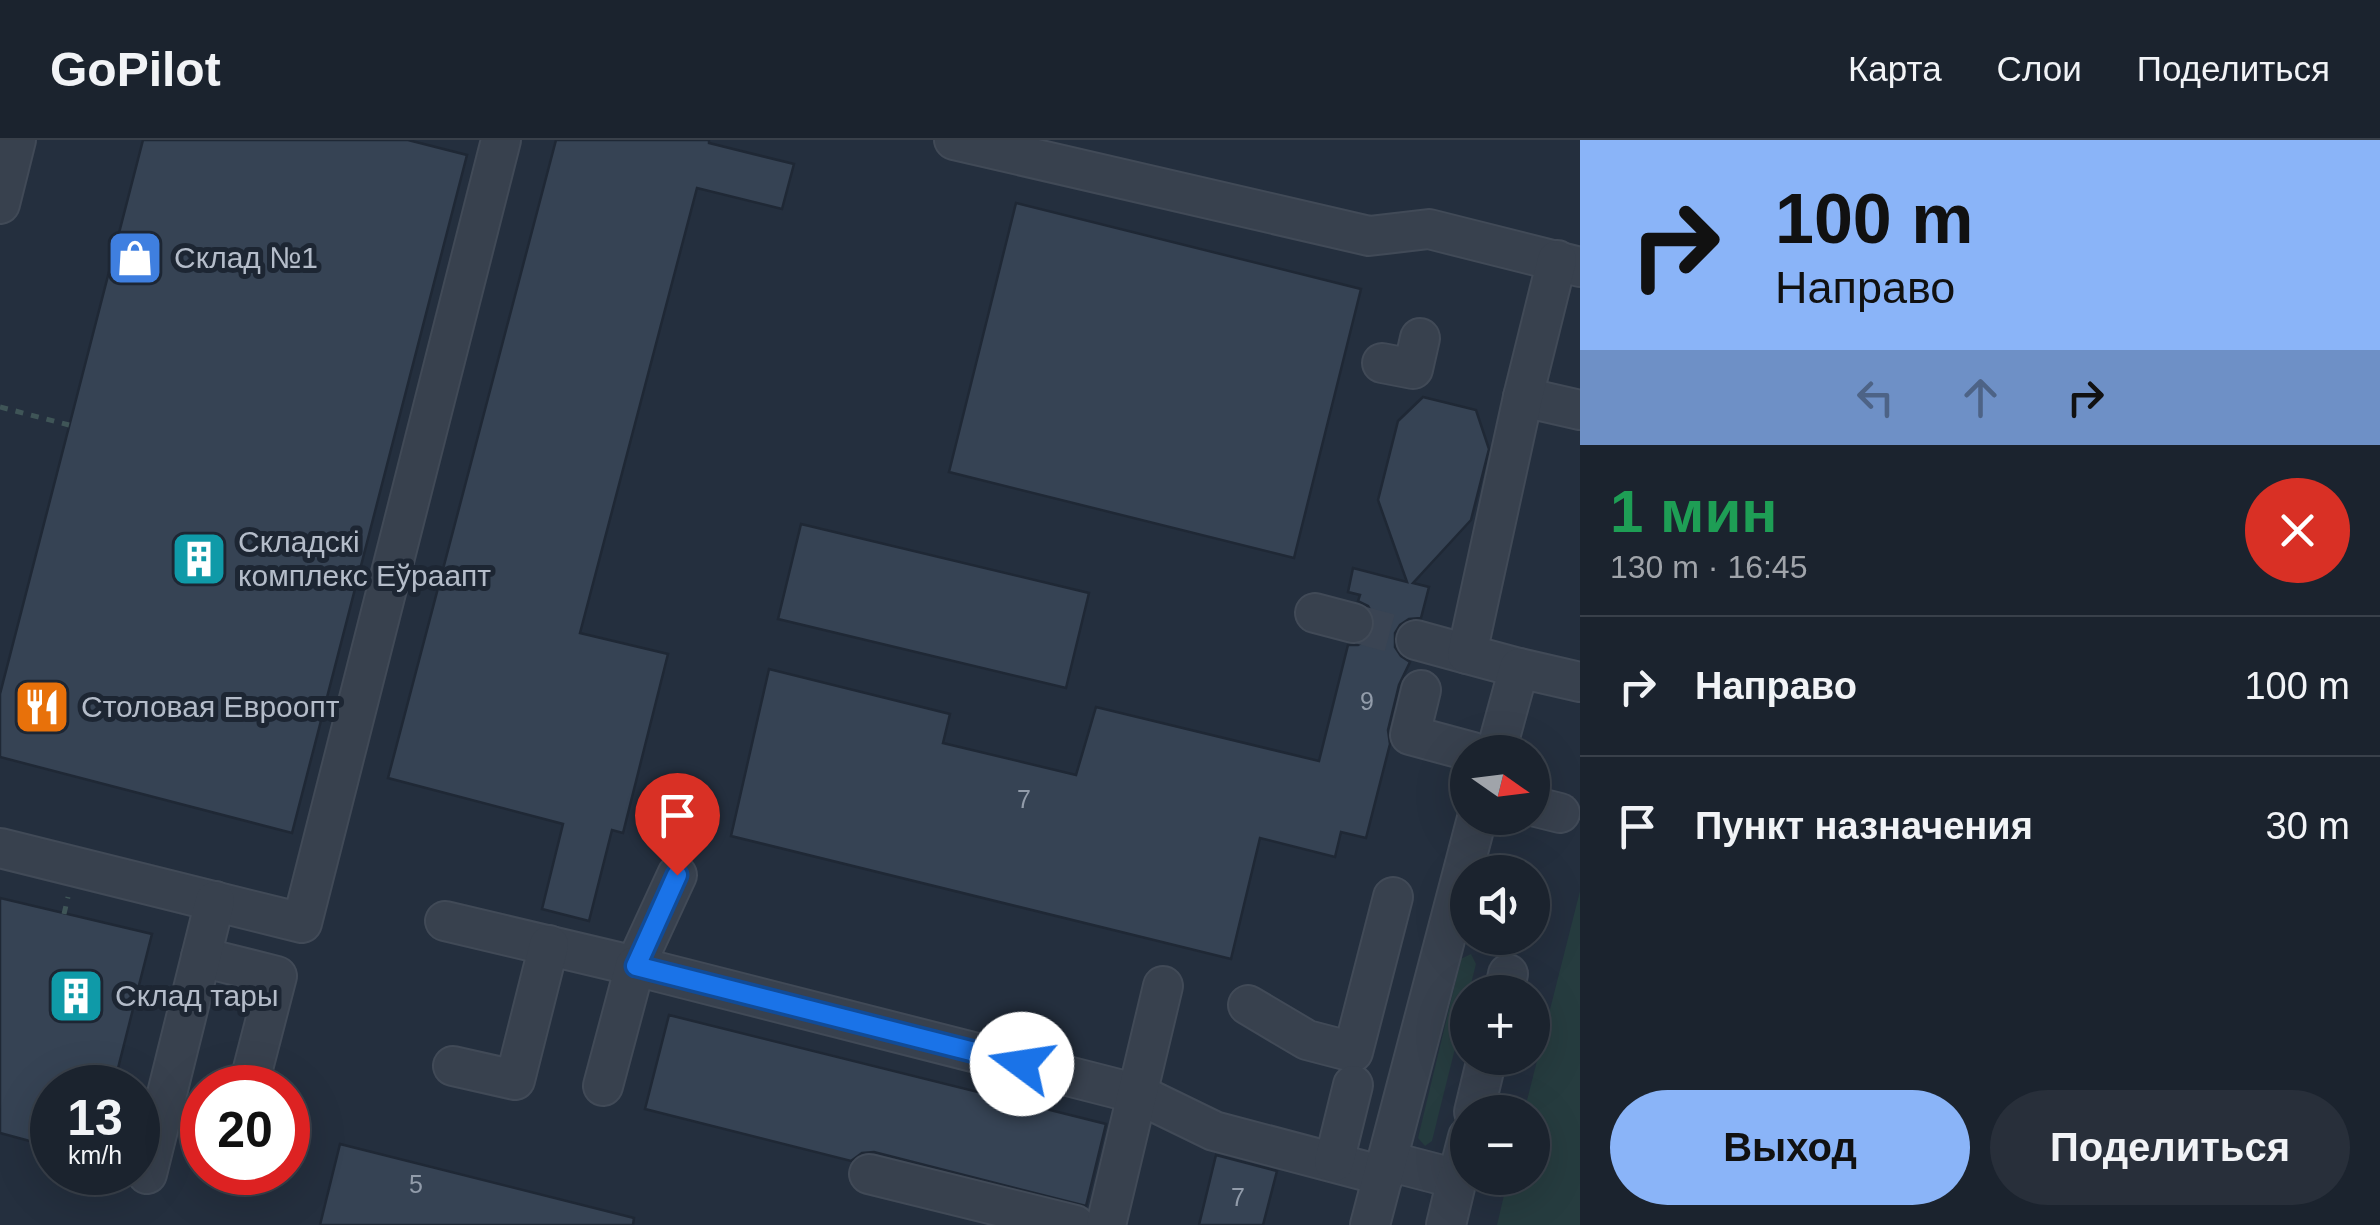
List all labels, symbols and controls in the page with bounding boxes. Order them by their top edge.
text: GoPilot [50,43,221,96]
text: Карта [1848,49,1942,88]
text: Слои [1997,49,2082,88]
text: Поделиться [2137,49,2330,88]
icon: right [1610,180,1740,310]
text: 100 m [1775,180,1973,258]
shop icon: Склад №1 [105,228,165,288]
place label: Склад №1 [174,241,318,274]
text: Направо [1775,262,1955,313]
icon: left [1848,370,1903,425]
icon: ahead [1953,370,2008,425]
icon: right [2058,370,2113,425]
text: 1 мин [1610,478,1778,545]
button: close [2245,478,2350,583]
place label: Складскі комплекс Еўраапт [238,525,491,592]
building icon: Складскі комплекс Еўраапт [169,529,229,589]
text: 130 m · 16:45 [1610,549,1807,585]
icon: right [1610,659,1665,714]
text: Направо [1695,665,1857,707]
text: 100 m [2244,665,2350,707]
restaurant icon: Столовая Евроопт [12,677,72,737]
house number: 9 [1360,687,1374,715]
place label: Столовая Евроопт [81,690,340,723]
north arrow [1450,735,1550,835]
map controls [1450,735,1550,1195]
pin [635,773,720,876]
house number: 7 [1017,785,1031,813]
icon: arrive [650,788,705,843]
icon: arrive [1610,799,1665,854]
text: Пункт назначения [1695,805,2033,847]
text: 30 m [2266,805,2350,847]
button: sound [1450,855,1550,955]
building icon: Склад тары [46,966,106,1026]
button: + [1450,975,1550,1075]
place label: Склад тары [115,979,279,1012]
position arrow [970,1012,1074,1116]
speed limit sign: 20 [180,1065,310,1195]
text: 13 [67,1090,123,1146]
button: Выход [1610,1090,1970,1205]
button: Поделиться [1990,1090,2350,1205]
button: − [1450,1095,1550,1195]
text: km/h [68,1141,122,1169]
house number: 5 [409,1170,423,1198]
house number: 7 [1231,1183,1245,1211]

